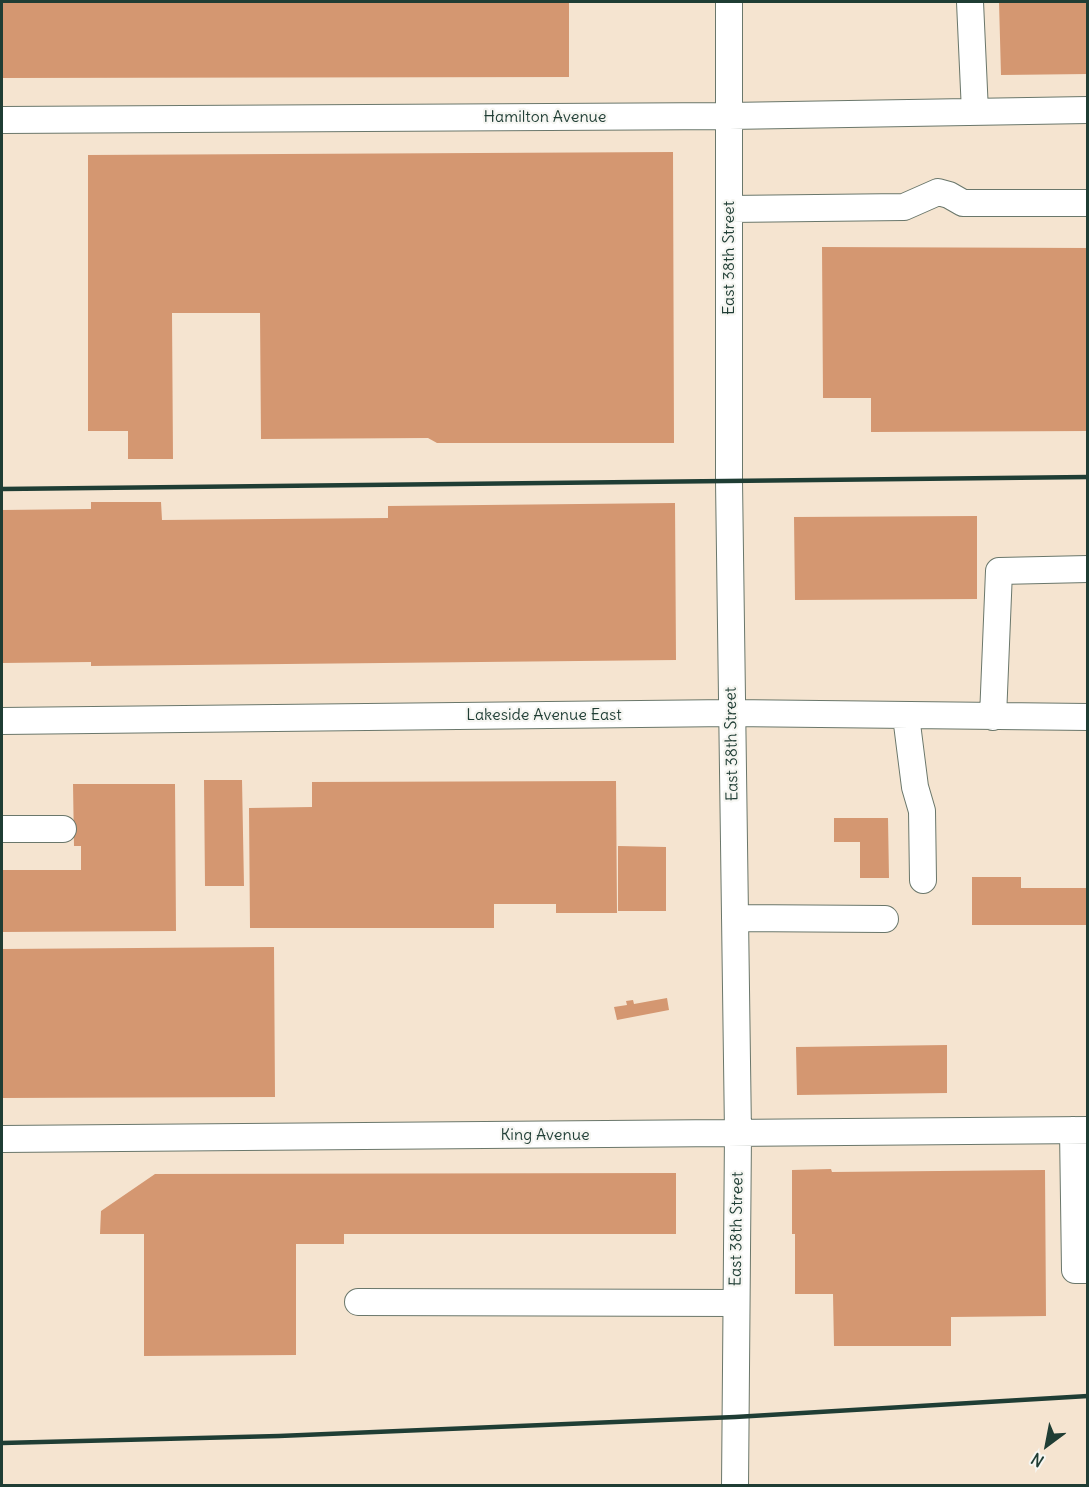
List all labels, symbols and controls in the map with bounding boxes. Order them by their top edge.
street label: Hamilton Avenue [484,107,606,127]
street label: East 38th Street [719,201,739,315]
street label: East 38th Street [721,687,743,801]
street label: Lakeside Avenue East [466,705,622,725]
street label: King Avenue [500,1125,590,1145]
street label: East 38th Street [726,1172,748,1286]
north arrow [1017,1415,1077,1475]
text: N [1027,1449,1047,1472]

